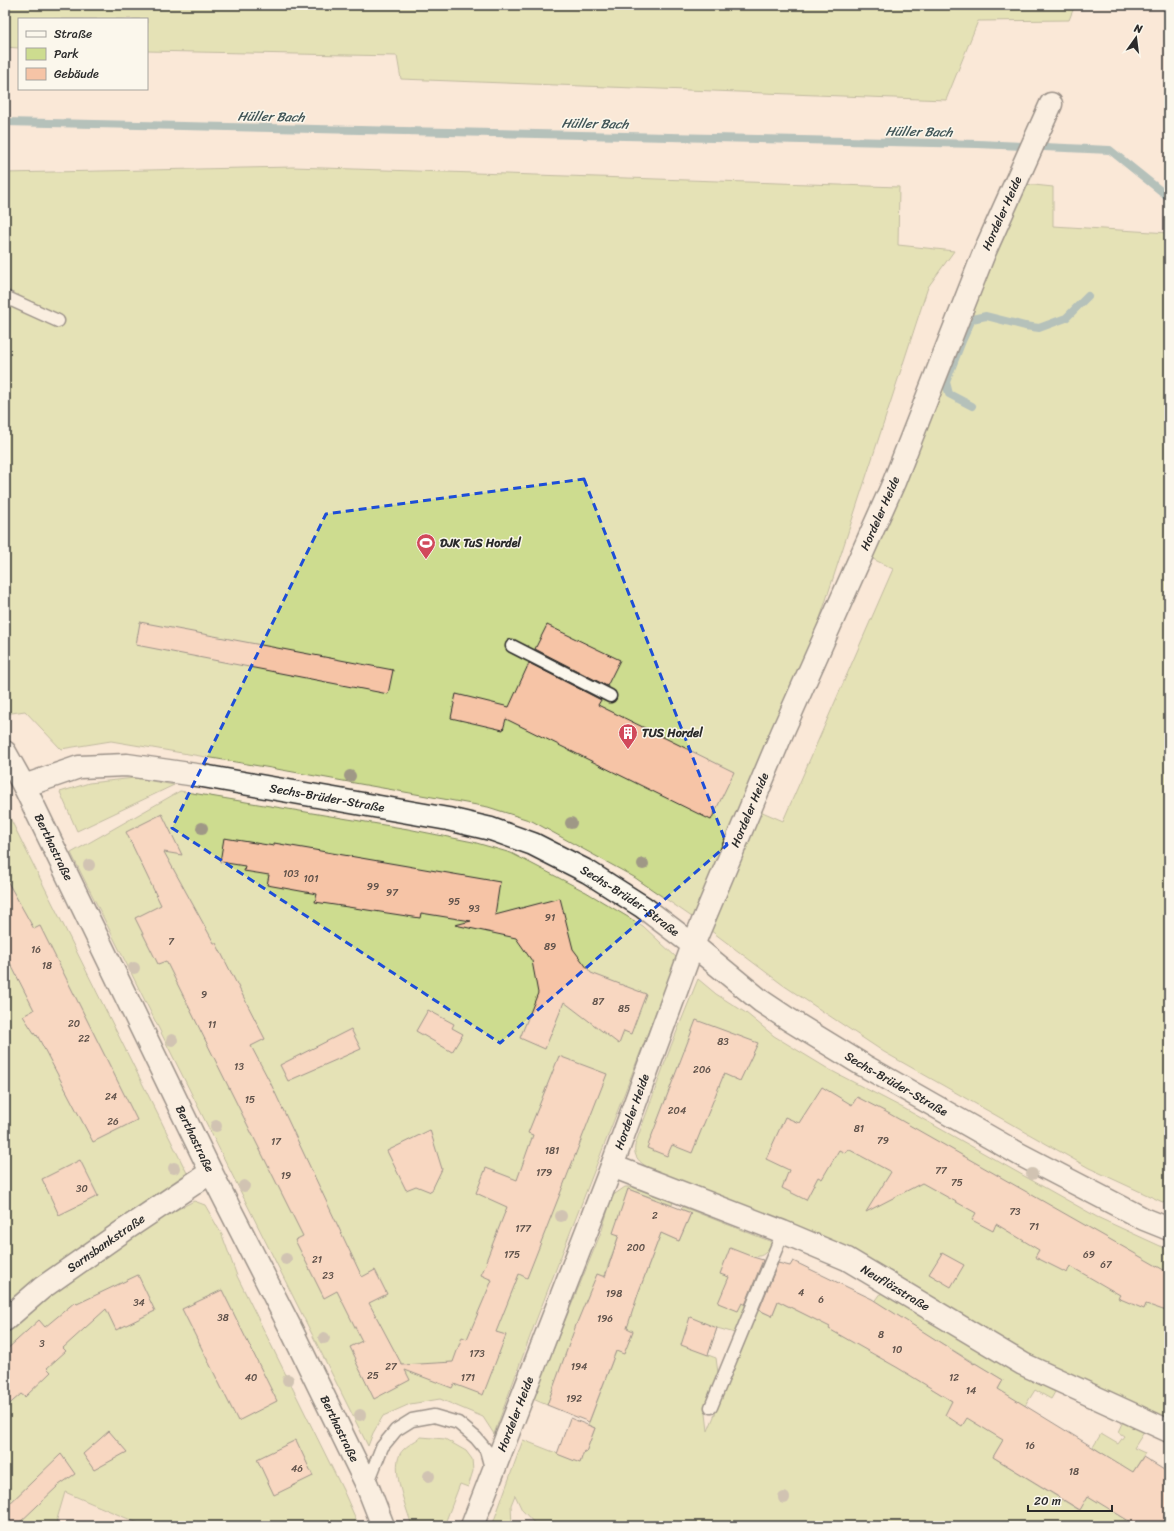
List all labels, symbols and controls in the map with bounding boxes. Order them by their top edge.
legend [18,18,148,90]
north arrow [1116,18,1156,58]
text: N [1131,18,1145,39]
text: Straße [54,23,92,45]
text: Park [54,43,79,65]
text: Gebäude [54,63,99,85]
water label: Hüller Bach [237,104,306,129]
water label: Hüller Bach [561,111,630,136]
water label: Hüller Bach [885,119,954,144]
street label: Hordeler Heide [976,172,1028,254]
street label: Hordeler Heide [854,473,906,554]
sports icon: DJK TuS Hordel [415,532,437,560]
place label: DJK TuS Hordel [440,532,521,554]
building icon: TUS Hordel [617,722,639,750]
place label: TUS Hordel [642,722,703,744]
street label: Hordeler Heide [724,769,775,851]
street label: Sechs-Brüder-Straße [268,777,387,819]
street label: Berthastraße [28,810,79,885]
street label: Sechs-Brüder-Straße [576,859,685,942]
house number: 103 [283,865,300,883]
house number: 101 [304,870,318,888]
house number: 99 [367,878,379,896]
house number: 97 [386,884,399,902]
house number: 95 [448,893,460,911]
house number: 93 [468,900,480,918]
house number: 91 [545,909,555,927]
house number: 7 [168,933,175,951]
house number: 89 [544,938,556,956]
house number: 16 [31,941,41,959]
house number: 18 [42,957,52,975]
house number: 9 [201,986,207,1004]
house number: 87 [592,993,605,1011]
house number: 85 [618,1000,630,1018]
house number: 20 [68,1015,80,1033]
house number: 11 [208,1016,216,1034]
house number: 22 [78,1030,90,1048]
house number: 83 [717,1033,729,1051]
street label: Sechs-Brüder-Straße [840,1045,952,1122]
house number: 13 [234,1058,244,1076]
house number: 206 [693,1061,711,1079]
street label: Hordeler Heide [608,1071,656,1153]
house number: 24 [105,1088,117,1106]
house number: 15 [245,1091,255,1109]
street label: Berthastraße [169,1101,221,1176]
house number: 204 [668,1102,686,1120]
house number: 26 [107,1113,119,1131]
house number: 81 [854,1120,864,1138]
house number: 79 [877,1132,889,1150]
house number: 17 [271,1133,282,1151]
house number: 181 [545,1142,559,1160]
house number: 77 [935,1162,948,1180]
house number: 179 [536,1164,552,1182]
house number: 19 [281,1167,291,1185]
house number: 75 [951,1174,963,1192]
house number: 30 [76,1180,88,1198]
house number: 73 [1009,1203,1021,1221]
house number: 2 [652,1207,658,1225]
street label: Sarnsbankstraße [62,1208,150,1278]
house number: 71 [1029,1218,1039,1236]
house number: 177 [515,1220,532,1238]
house number: 200 [627,1239,645,1257]
house number: 175 [504,1246,520,1264]
house number: 69 [1083,1246,1095,1264]
house number: 21 [312,1251,322,1269]
house number: 67 [1100,1256,1113,1274]
street label: Neuflözstraße [856,1258,934,1317]
house number: 23 [322,1267,334,1285]
house number: 4 [798,1284,804,1302]
house number: 198 [606,1285,622,1303]
house number: 6 [818,1291,824,1309]
house number: 34 [133,1294,145,1312]
house number: 38 [217,1309,229,1327]
house number: 196 [597,1310,613,1328]
house number: 8 [878,1326,884,1344]
house number: 3 [39,1335,45,1353]
house number: 10 [892,1341,902,1359]
house number: 173 [469,1345,485,1363]
house number: 27 [385,1358,398,1376]
house number: 194 [571,1358,587,1376]
house number: 25 [367,1367,379,1385]
house number: 40 [245,1369,257,1387]
house number: 171 [461,1369,475,1387]
house number: 12 [949,1369,959,1387]
street label: Hordeler Heide [491,1373,540,1455]
house number: 14 [966,1382,976,1400]
house number: 192 [566,1390,582,1408]
street label: Berthastraße [314,1391,365,1466]
house number: 16 [1025,1437,1035,1455]
house number: 46 [291,1460,303,1478]
house number: 18 [1069,1463,1079,1481]
scale bar [1028,1487,1112,1513]
text: 20 m [1034,1490,1061,1512]

